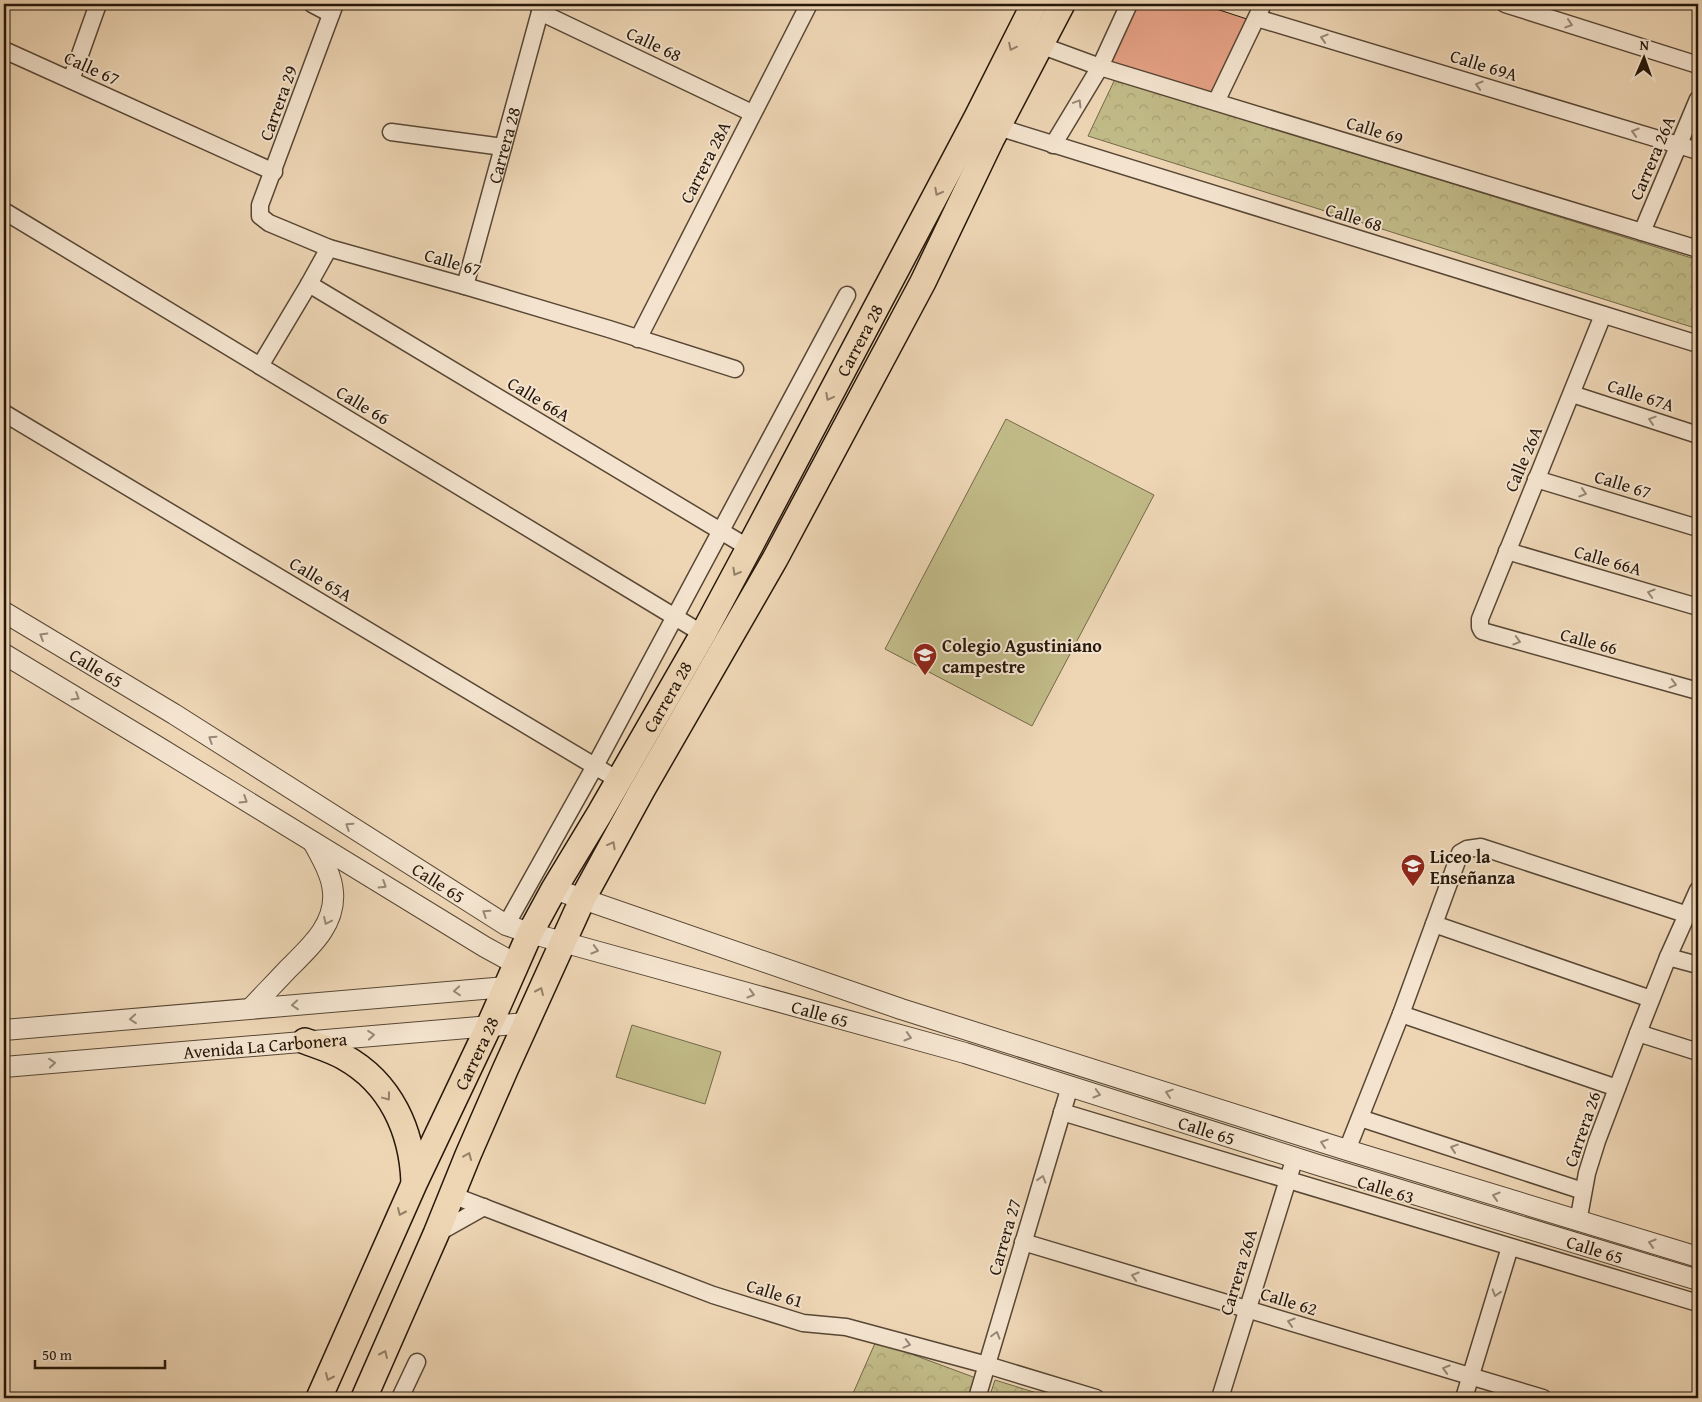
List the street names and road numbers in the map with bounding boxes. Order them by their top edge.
street label: Calle 68 [622,19,686,69]
street label: Calle 69A [1447,42,1521,88]
street label: Calle 67 [60,44,124,92]
street label: Carrera 29 [252,62,304,144]
street label: Carrera 28 [480,104,527,187]
street label: Calle 69 [1343,109,1407,151]
street label: Carrera 26A [1622,112,1682,204]
street label: Carrera 28A [673,116,737,208]
street label: Calle 68 [1322,196,1386,238]
street label: Calle 67 [421,241,485,283]
street label: Carrera 28 [829,299,889,381]
street label: Calle 66A [502,370,576,428]
street label: Calle 67A [1604,371,1678,419]
street label: Calle 66 [331,378,395,432]
street label: Calle 26A [1497,422,1549,496]
street label: Calle 67 [1591,463,1655,505]
street label: Calle 66A [1571,538,1645,583]
street label: Calle 65A [284,550,358,608]
street label: Calle 66 [1557,620,1621,662]
street label: Calle 65 [65,641,129,694]
street label: Carrera 28 [636,656,698,737]
street label: Calle 65 [407,855,471,909]
street label: Calle 65 [789,992,852,1034]
street label: Carrera 28 [447,1012,505,1094]
street label: Avenida La Carbonera [182,1025,348,1065]
street label: Carrera 26 [1556,1088,1608,1170]
street label: Calle 65 [1175,1108,1239,1151]
street label: Calle 63 [1354,1168,1418,1210]
street label: Carrera 27 [980,1196,1028,1278]
street label: Carrera 26A [1212,1225,1264,1319]
street label: Calle 65 [1563,1228,1627,1270]
street label: Calle 61 [743,1272,807,1314]
street label: Calle 62 [1257,1280,1321,1322]

